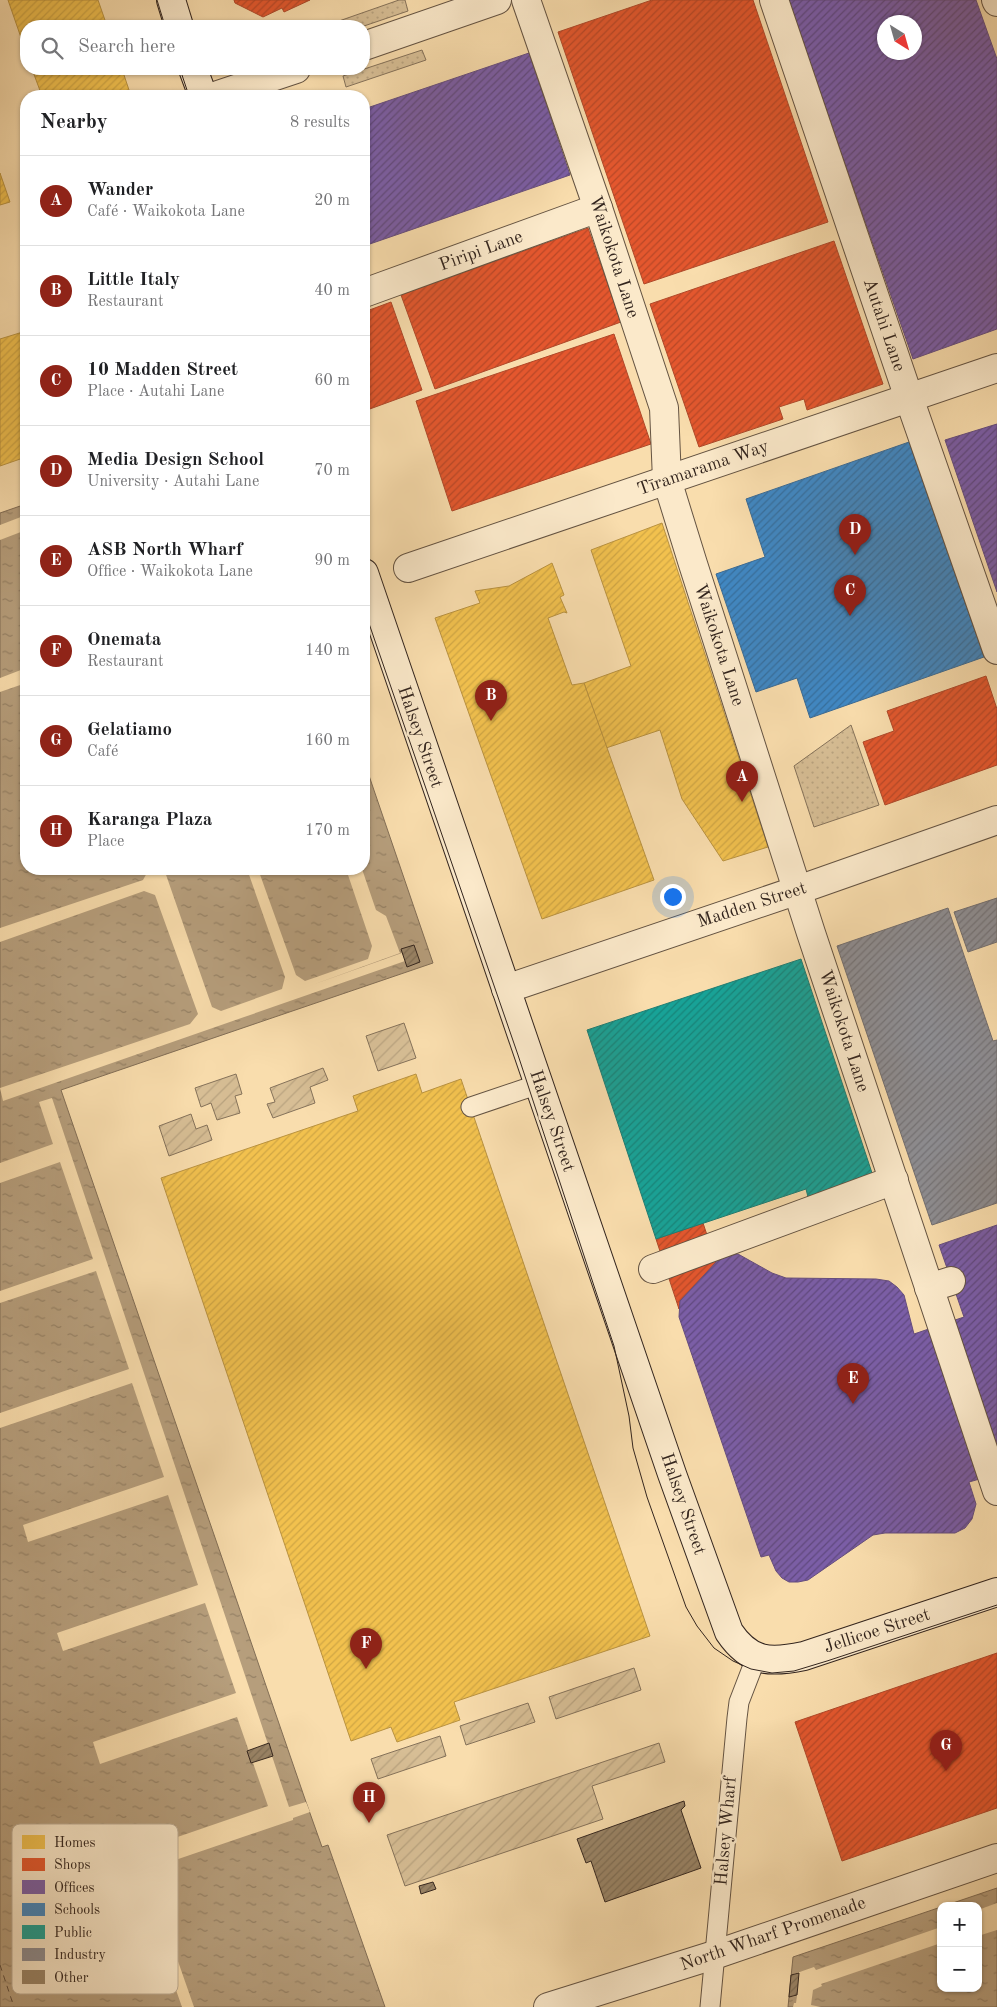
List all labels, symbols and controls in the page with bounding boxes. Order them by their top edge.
north arrow [877,15,922,60]
search box [20,20,370,75]
icon: search [38,34,66,62]
text: Search here [78,38,175,57]
text: Nearby [40,112,108,133]
text: 8 results [290,115,350,131]
text: Wander [87,181,153,200]
text: A [50,193,62,209]
text: 20 m [314,193,350,209]
street label: Waikokota Lane [586,194,642,320]
text: Café · Waikokota Lane [87,204,245,220]
street label: Piripi Lane [437,228,525,274]
text: Little Italy [87,271,180,290]
street label: Autahi Lane [860,276,908,374]
text: B [50,283,62,299]
text: 40 m [314,283,350,299]
text: Restaurant [87,294,164,310]
text: 10 Madden Street [87,361,238,380]
text: C [51,373,61,389]
text: 60 m [314,373,350,389]
text: Place · Autahi Lane [87,384,224,400]
street label: Tīramarama Way [635,437,771,499]
text: Media Design School [87,451,264,470]
text: D [50,463,62,479]
text: 70 m [314,463,350,479]
text: University · Autahi Lane [87,474,259,490]
pin: D [839,514,871,555]
text: ASB North Wharf [87,541,243,560]
text: E [50,553,62,569]
text: 90 m [314,553,350,569]
text: Office · Waikokota Lane [87,564,253,580]
pin: C [834,575,866,616]
street label: Waikokota Lane [691,582,747,708]
text: Onemata [87,631,161,650]
text: F [51,643,61,659]
text: 140 m [305,643,350,659]
text: Restaurant [87,654,164,670]
pin: B [475,680,507,721]
street label: Halsey Street [394,684,446,790]
text: Gelatiamo [87,721,172,740]
text: G [50,733,62,749]
text: 160 m [305,733,350,749]
text: Café [87,744,118,760]
pin: A [726,761,758,802]
text: Karanga Plaza [87,811,212,830]
text: H [49,823,63,839]
text: 170 m [305,823,350,839]
text: Place [87,834,124,850]
street label: Madden Street [695,879,809,931]
your location [660,884,686,910]
street label: Waikokota Lane [816,968,872,1094]
street label: Halsey Street [526,1068,578,1174]
pin: E [837,1363,869,1404]
street label: Halsey Street [657,1451,709,1557]
street label: Jellicoe Street [822,1605,932,1657]
pin: F [350,1628,382,1669]
pin: G [930,1730,962,1771]
street label: Halsey Wharf [712,1774,740,1886]
pin: H [353,1782,385,1823]
legend [12,1824,178,1994]
text: Homes [54,1836,96,1850]
text: Shops [54,1858,91,1872]
text: Offices [54,1881,94,1895]
street label: North Wharf Promenade [678,1894,868,1974]
map controls [937,1902,982,1992]
button: + [937,1902,982,1947]
text: Schools [54,1903,100,1917]
text: Public [54,1926,92,1940]
button: − [937,1947,982,1992]
text: Industry [54,1948,107,1962]
text: Other [54,1971,89,1985]

